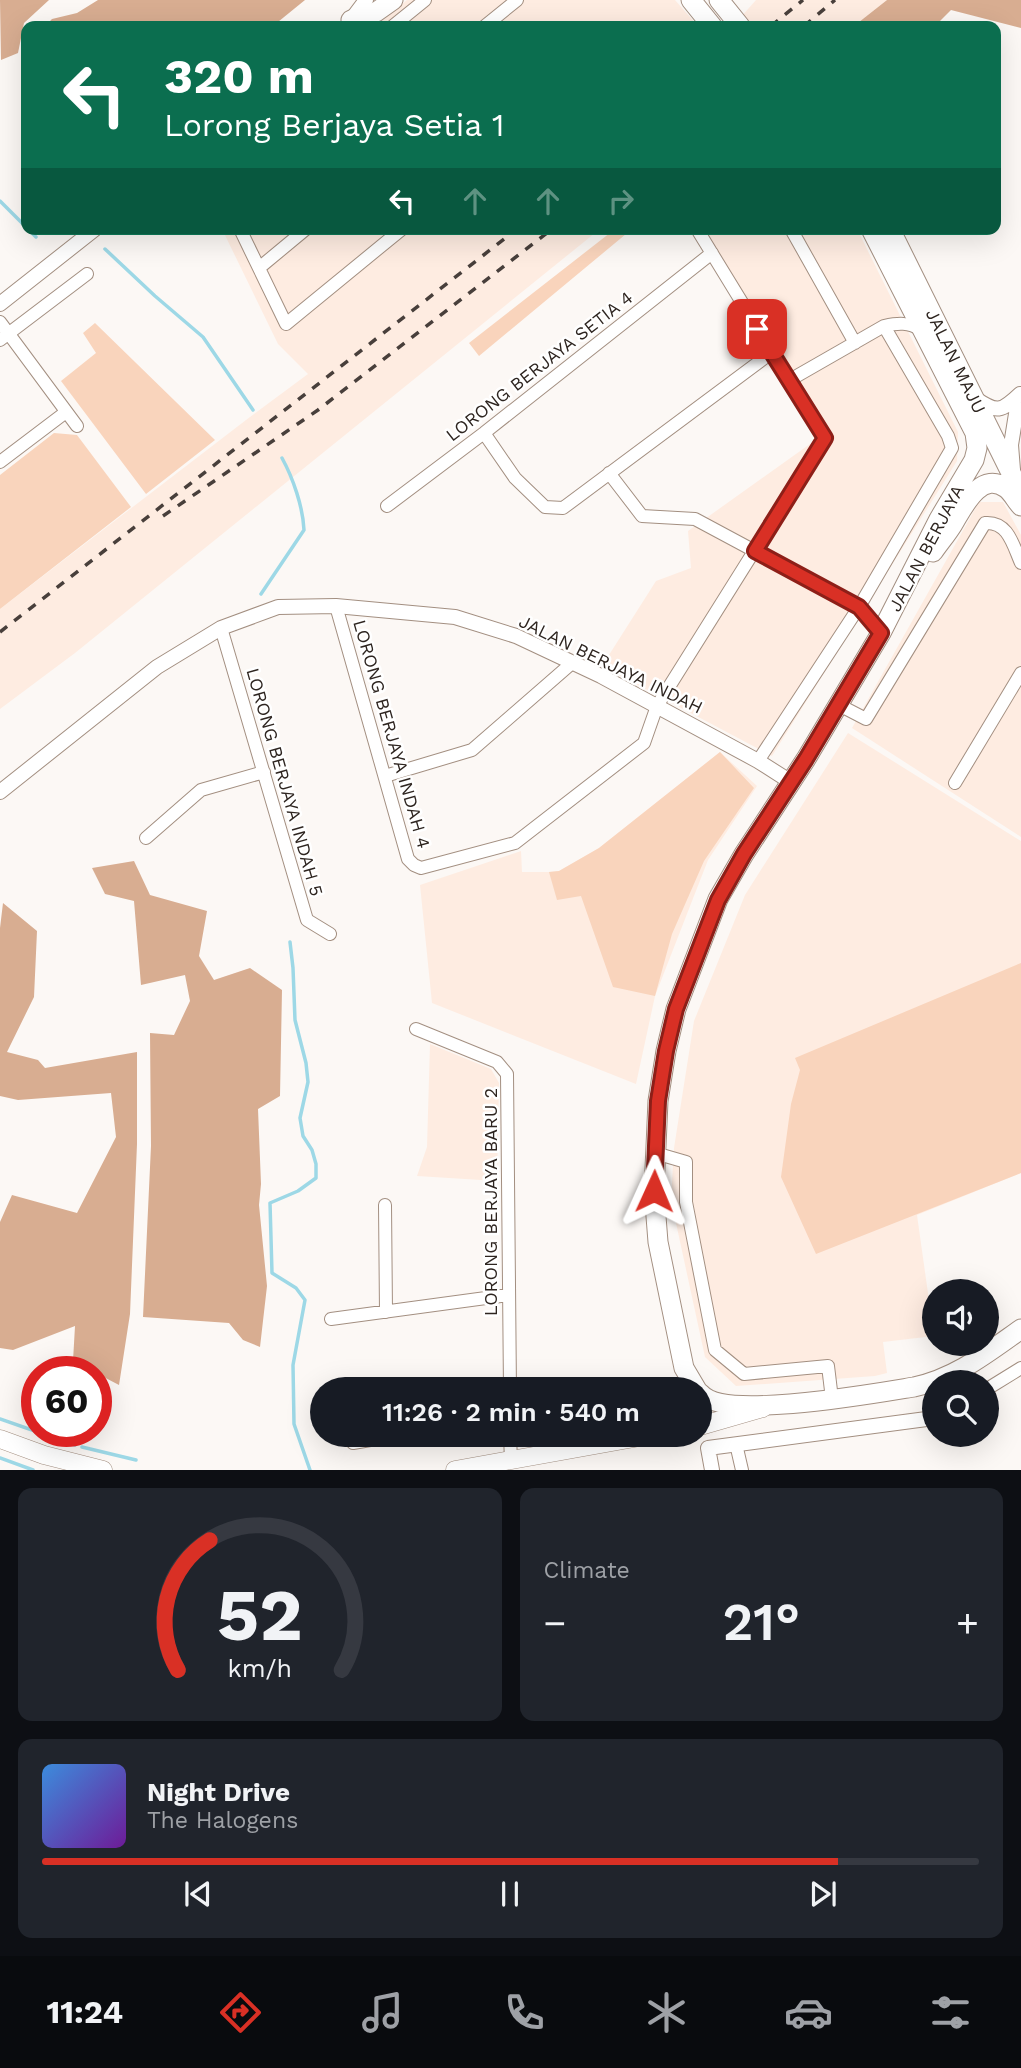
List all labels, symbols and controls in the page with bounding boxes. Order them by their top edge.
text: 320 m [164,47,314,105]
icon: left [49,49,140,140]
text: Lorong Berjaya Setia 1 [164,106,504,144]
icon: left [383,182,421,220]
icon: ahead [456,182,494,220]
icon: ahead [529,182,567,220]
icon: right [602,182,640,220]
street label: LORONG BERJAYA SETIA 4 [441,287,637,445]
pin [727,299,787,359]
street label: JALAN MAJU [922,305,990,417]
icon: arrive [738,310,776,348]
street label: JALAN BERJAYA [884,481,968,615]
street label: JALAN BERJAYA INDAH [516,610,706,718]
street label: LORONG BERJAYA INDAH 4 [349,617,435,851]
street label: LORONG BERJAYA INDAH 5 [242,665,328,899]
street label: LORONG BERJAYA BARU 2 [480,1088,501,1316]
position arrow [617,1154,691,1228]
map controls [922,1279,999,1447]
button: sound [922,1279,999,1356]
speed limit sign: 60 [21,1356,112,1447]
button: search [922,1370,999,1447]
text: 11:26 · 2 min · 540 m [382,1397,640,1427]
text: Climate [544,1557,630,1584]
text: 52 [217,1573,303,1659]
text: 21° [723,1592,800,1653]
text: − [544,1601,566,1645]
text: + [956,1601,979,1645]
text: km/h [228,1654,292,1683]
text: Night Drive [147,1777,290,1807]
text: The Halogens [147,1807,298,1834]
icon: previous [179,1875,217,1913]
icon: pause [491,1875,529,1913]
icon: next [804,1875,842,1913]
icon: directions [216,1988,265,2037]
icon: music [358,1988,407,2037]
icon: phone [500,1988,549,2037]
icon: climate [642,1988,691,2037]
icon: car [784,1988,833,2037]
icon: filters [926,1988,975,2037]
text: 11:24 [46,1993,123,2031]

